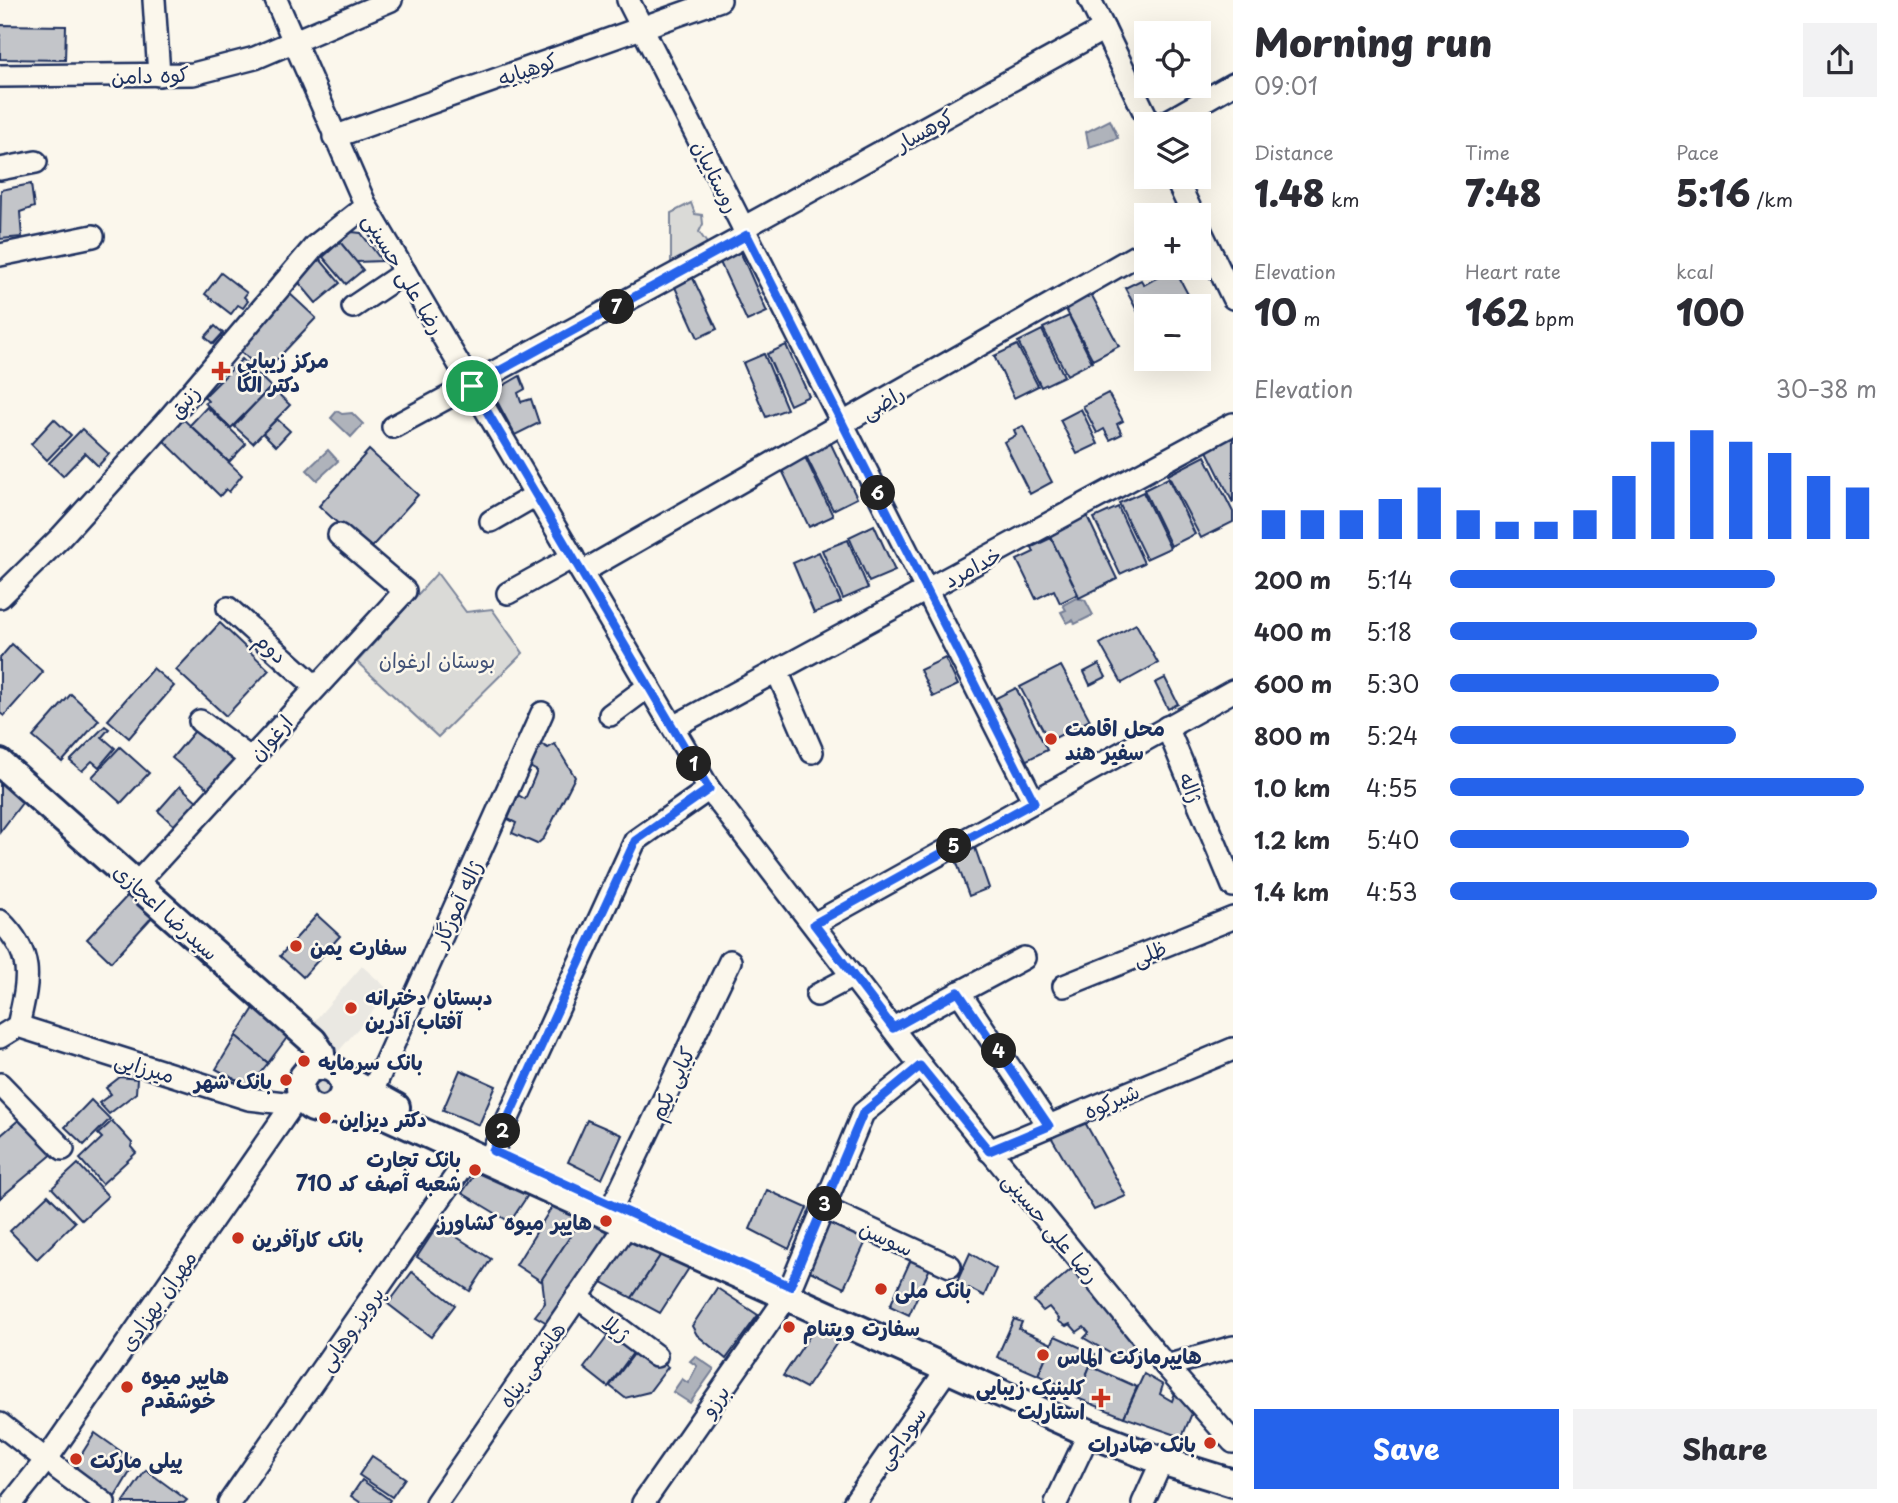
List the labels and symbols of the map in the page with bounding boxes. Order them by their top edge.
street label: کوهپایه [493,43,561,93]
street label: کوه دامن [110,57,190,91]
street label: کوهسار [887,100,959,159]
street label: روستاییان [685,134,749,218]
street label: رضا علی حسینی [356,206,454,340]
pin: 7 [600,290,634,324]
place label: مرکز زیبایی دکتر الگا [237,343,329,399]
pin [442,356,502,416]
marker: مرکز زیبایی دکتر الگا [211,361,231,381]
street label: راضی [854,376,910,426]
street label: زنبق [160,377,206,425]
pin: 6 [860,476,896,510]
street label: خدامرد [937,537,1007,595]
street label: دوم [247,624,295,672]
park label: بوستان ارغوان [379,643,495,675]
street label: ارغوان [241,707,299,767]
place label: محل اقامت سفیر هند [1065,711,1165,767]
marker: محل اقامت سفیر هند [1043,731,1059,747]
pin: 1 [676,746,712,782]
street label: ژاله [1172,767,1212,807]
pin: 5 [936,828,972,864]
street label: ژاله آموزگار [422,854,489,953]
street label: سیدرضا اعجازی [107,855,227,967]
place label: سفارت یمن [310,930,407,962]
street label: ظلی [1127,931,1171,973]
marker: سفارت یمن [288,938,304,954]
place label: دبستان دخترانه آفتاب آذرین [365,980,493,1036]
marker: دبستان دخترانه آفتاب آذرین [343,1000,359,1016]
pin: 4 [982,1034,1016,1068]
street label: کیایی یکم [640,1041,704,1126]
street label: میرزایی [111,1042,179,1090]
place label: بانک سرمایه [318,1045,423,1077]
marker: بانک سرمایه [296,1053,312,1069]
place label: بانک شهر [192,1064,272,1096]
marker: بانک شهر [278,1072,294,1088]
street label: شیرکوه [1078,1074,1144,1126]
place label: دکتر دیزاین [339,1102,427,1134]
marker: دکتر دیزاین [317,1110,333,1126]
pin: 2 [486,1114,520,1148]
place label: بانک تجارت شعبه آصف کد 710 [296,1142,461,1198]
marker: بانک تجارت شعبه آصف کد 710 [467,1162,483,1178]
street label: رضا علی حسینی [996,1164,1108,1290]
pin: 3 [808,1186,842,1222]
place label: هایپر میوه کشاورز [436,1205,592,1237]
street label: سوسن [855,1211,919,1263]
marker: هایپر میوه کشاورز [598,1213,614,1229]
place label: بانک کارآفرین [252,1222,364,1254]
marker: بانک کارآفرین [230,1230,246,1246]
street label: مهران بهزادی [110,1243,204,1357]
place label: بانک ملی [895,1273,971,1305]
street label: پرویز وهابی [309,1279,391,1377]
marker: بانک ملی [873,1281,889,1297]
street label: ژیلا [596,1306,638,1348]
place label: سفارت ویتنام [803,1311,920,1345]
street label: هاشمی پناه [490,1314,572,1414]
marker: سفارت ویتنام [781,1319,797,1335]
place label: هایپرمارکت الماس [1057,1339,1202,1371]
marker: هایپرمارکت الماس [1035,1347,1051,1363]
place label: هایپر میوه خوشقدم [141,1359,229,1417]
place label: کلینیک زیبایی استارلت [976,1370,1086,1426]
street label: برزو [690,1377,736,1424]
marker: هایپر میوه خوشقدم [119,1379,135,1395]
marker: کلینیک زیبایی استارلت [1091,1388,1111,1408]
street label: سوداچی [867,1399,933,1475]
place label: بانک صادرات [1088,1427,1196,1459]
marker: بانک صادرات [1202,1435,1218,1451]
place label: پیلی مارکت [90,1443,182,1475]
marker: پیلی مارکت [68,1451,84,1467]

